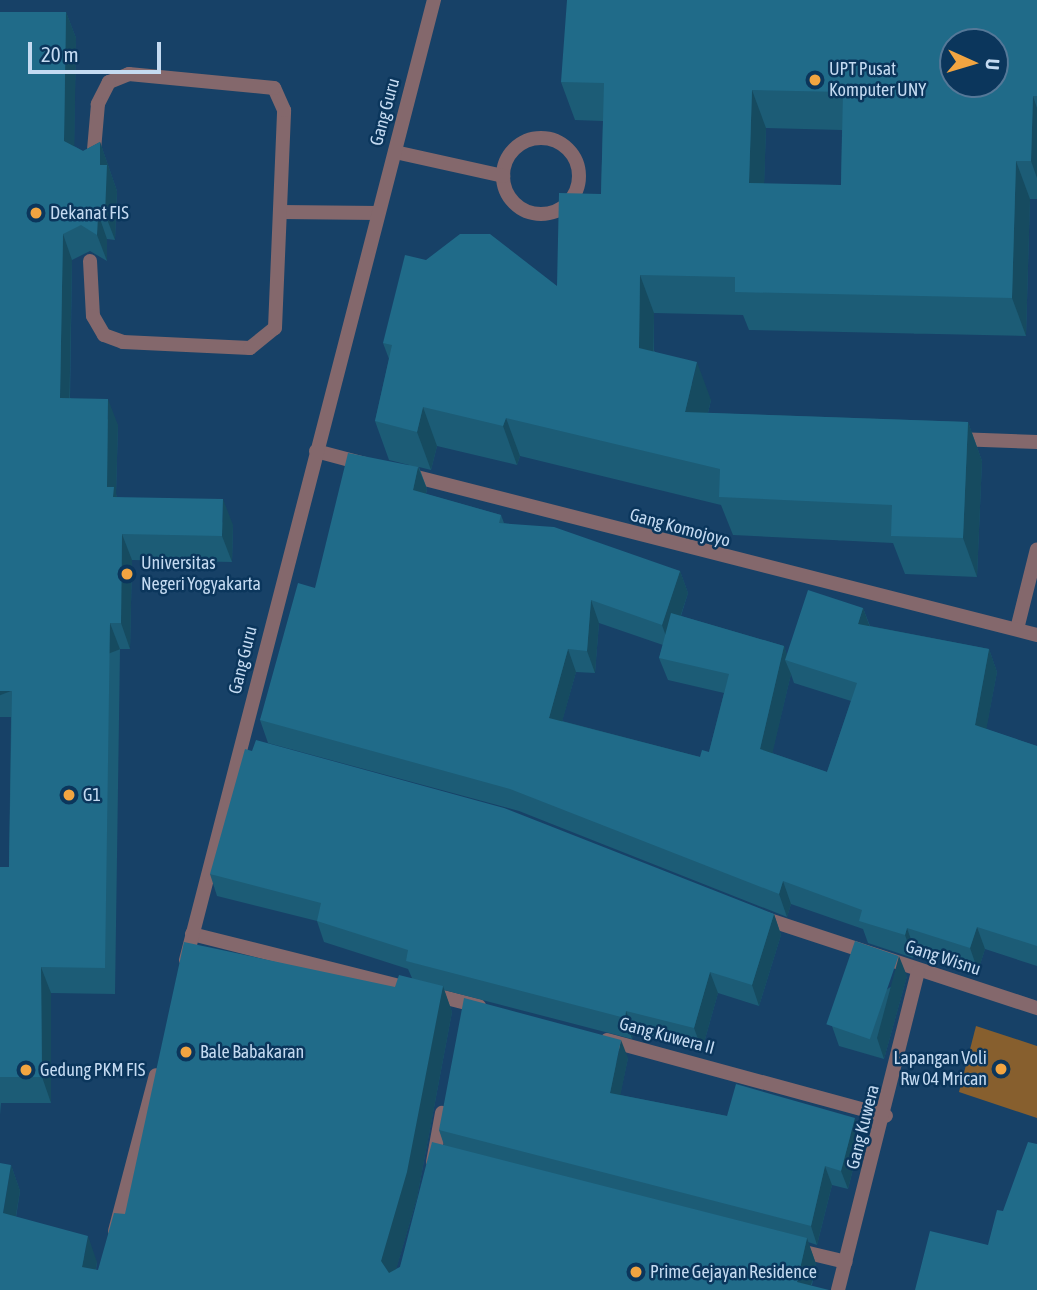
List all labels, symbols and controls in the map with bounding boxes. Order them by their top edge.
scale bar [32,28,164,72]
north arrow [939,28,1009,98]
text: 20 m [41,42,79,66]
text: U [982,58,1004,71]
place label: UPT Pusat Komputer UNY [829,59,926,102]
marker: UPT Pusat Komputer UNY [807,72,823,88]
street label: Gang Guru [366,76,404,148]
place label: Dekanat FIS [50,202,129,224]
marker: Dekanat FIS [28,205,44,221]
street label: Gang Komojoyo [627,504,733,552]
place label: Universitas Negeri Yogyakarta [141,553,261,596]
marker: Universitas Negeri Yogyakarta [119,566,135,582]
street label: Gang Guru [224,624,262,696]
place label: G1 [83,784,101,806]
marker: G1 [61,787,77,803]
street label: Gang Wisnu [903,936,983,980]
street label: Gang Kuwera II [617,1013,717,1059]
place label: Bale Babakaran [200,1041,304,1063]
marker: Bale Babakaran [178,1044,194,1060]
place label: Lapangan Voli Rw 04 Mrican [893,1048,987,1090]
place label: Gedung PKM FIS [40,1059,145,1081]
marker: Lapangan Voli Rw 04 Mrican [993,1061,1009,1077]
marker: Gedung PKM FIS [18,1062,34,1078]
street label: Gang Kuwera [842,1083,884,1171]
place label: Prime Gejayan Residence [650,1261,817,1283]
marker: Prime Gejayan Residence [628,1264,644,1280]

